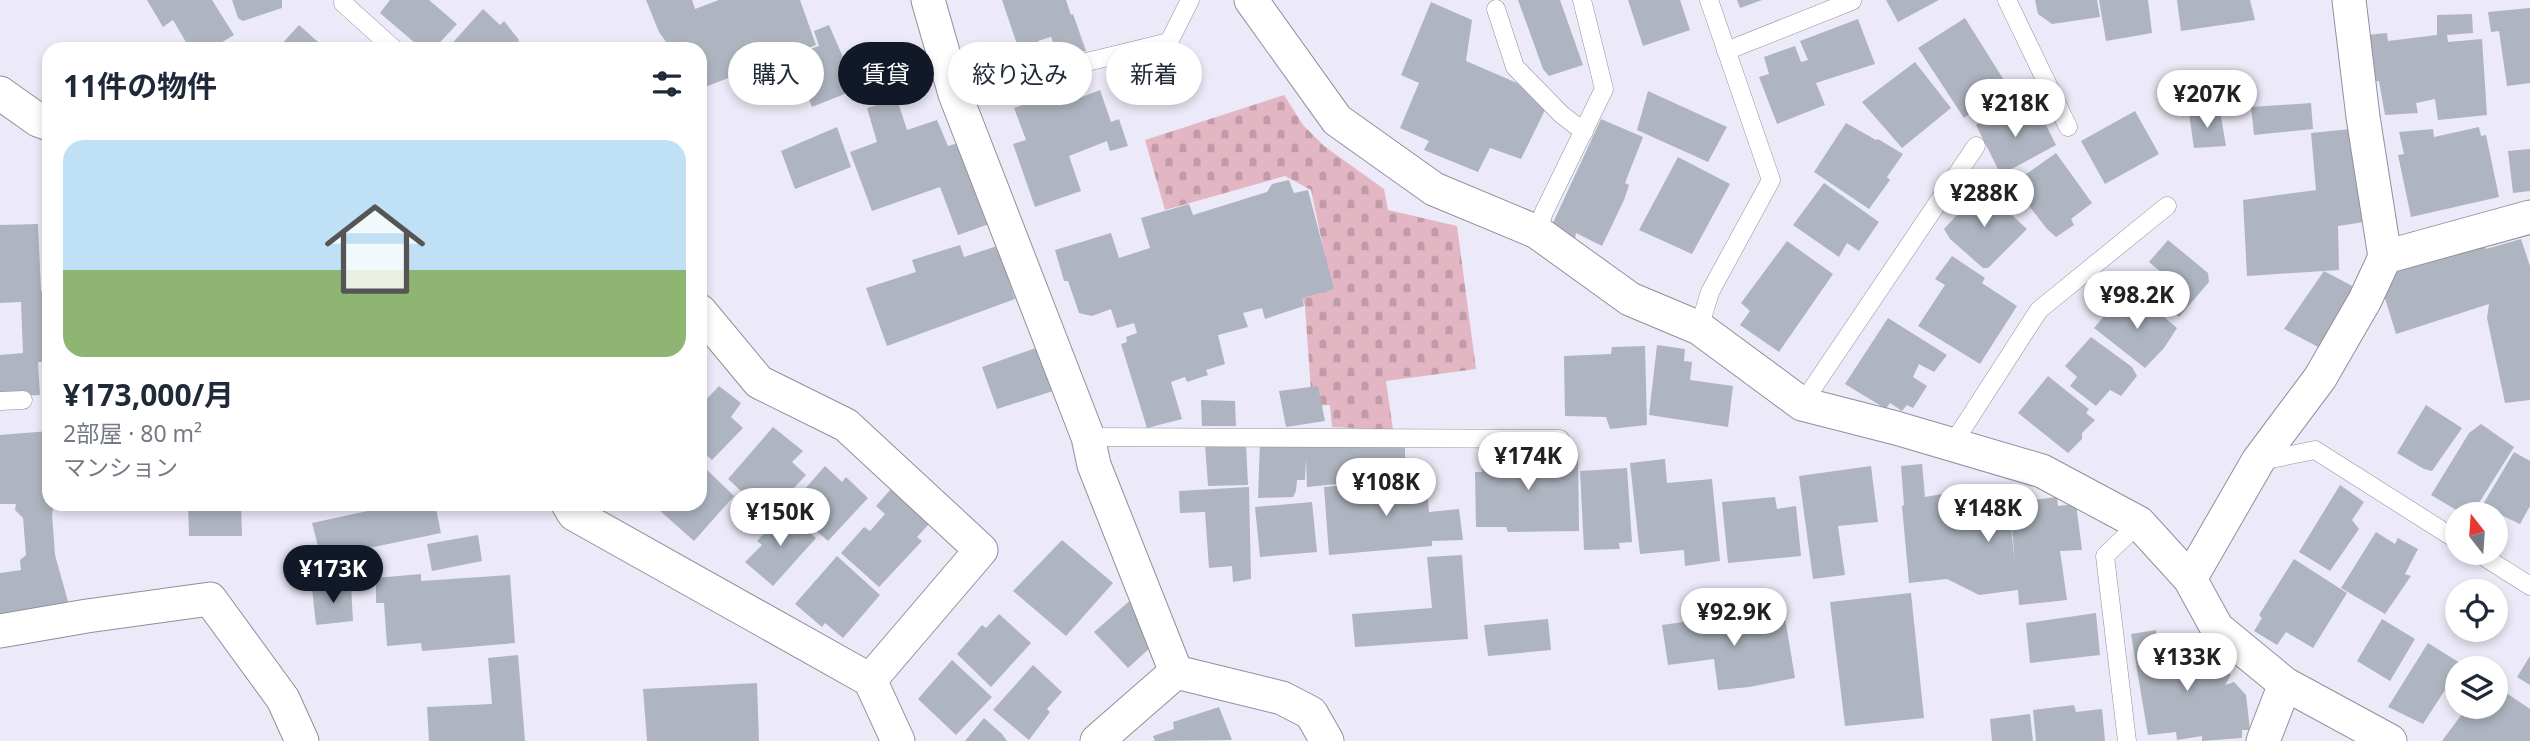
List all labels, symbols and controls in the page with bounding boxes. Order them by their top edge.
chip: 購入 [728,42,824,105]
chip: 賃貸 [838,42,934,105]
chip: 絞り込み [948,42,1092,105]
chip: 新着 [1106,42,1202,105]
text: 11件の物件 [63,65,217,106]
icon: filters [648,65,686,103]
pin: ¥207K [2158,71,2256,130]
text: ¥207K [2173,77,2241,109]
pin: ¥218K [1966,80,2064,139]
text: ¥218K [1981,86,2049,118]
pin: ¥288K [1935,170,2033,229]
text: ¥288K [1950,176,2018,208]
icon: home [312,186,438,312]
pin: ¥98.2K [2080,272,2194,331]
text: ¥98.2K [2100,278,2174,310]
text: ¥173,000/月 [63,374,234,415]
text: 2部屋 · 80 m² [63,417,202,449]
pin: ¥174K [1479,433,1577,492]
text: ¥174K [1494,439,1562,471]
text: マンション [63,451,178,483]
pin: ¥108K [1337,458,1435,518]
text: ¥108K [1352,465,1420,497]
pin: ¥148K [1939,484,2037,544]
pin: ¥150K [731,489,829,548]
text: ¥148K [1954,491,2022,523]
text: ¥150K [746,495,814,527]
north arrow [2445,502,2508,565]
map controls [2445,502,2508,719]
pin: ¥173K [284,546,382,605]
text: ¥173K [299,552,367,584]
button: locate [2445,579,2508,642]
pin: ¥92.9K [1677,588,1791,648]
text: ¥92.9K [1697,595,1771,627]
pin: ¥133K [2138,634,2236,693]
text: ¥133K [2153,640,2221,672]
button: layers [2445,656,2508,719]

